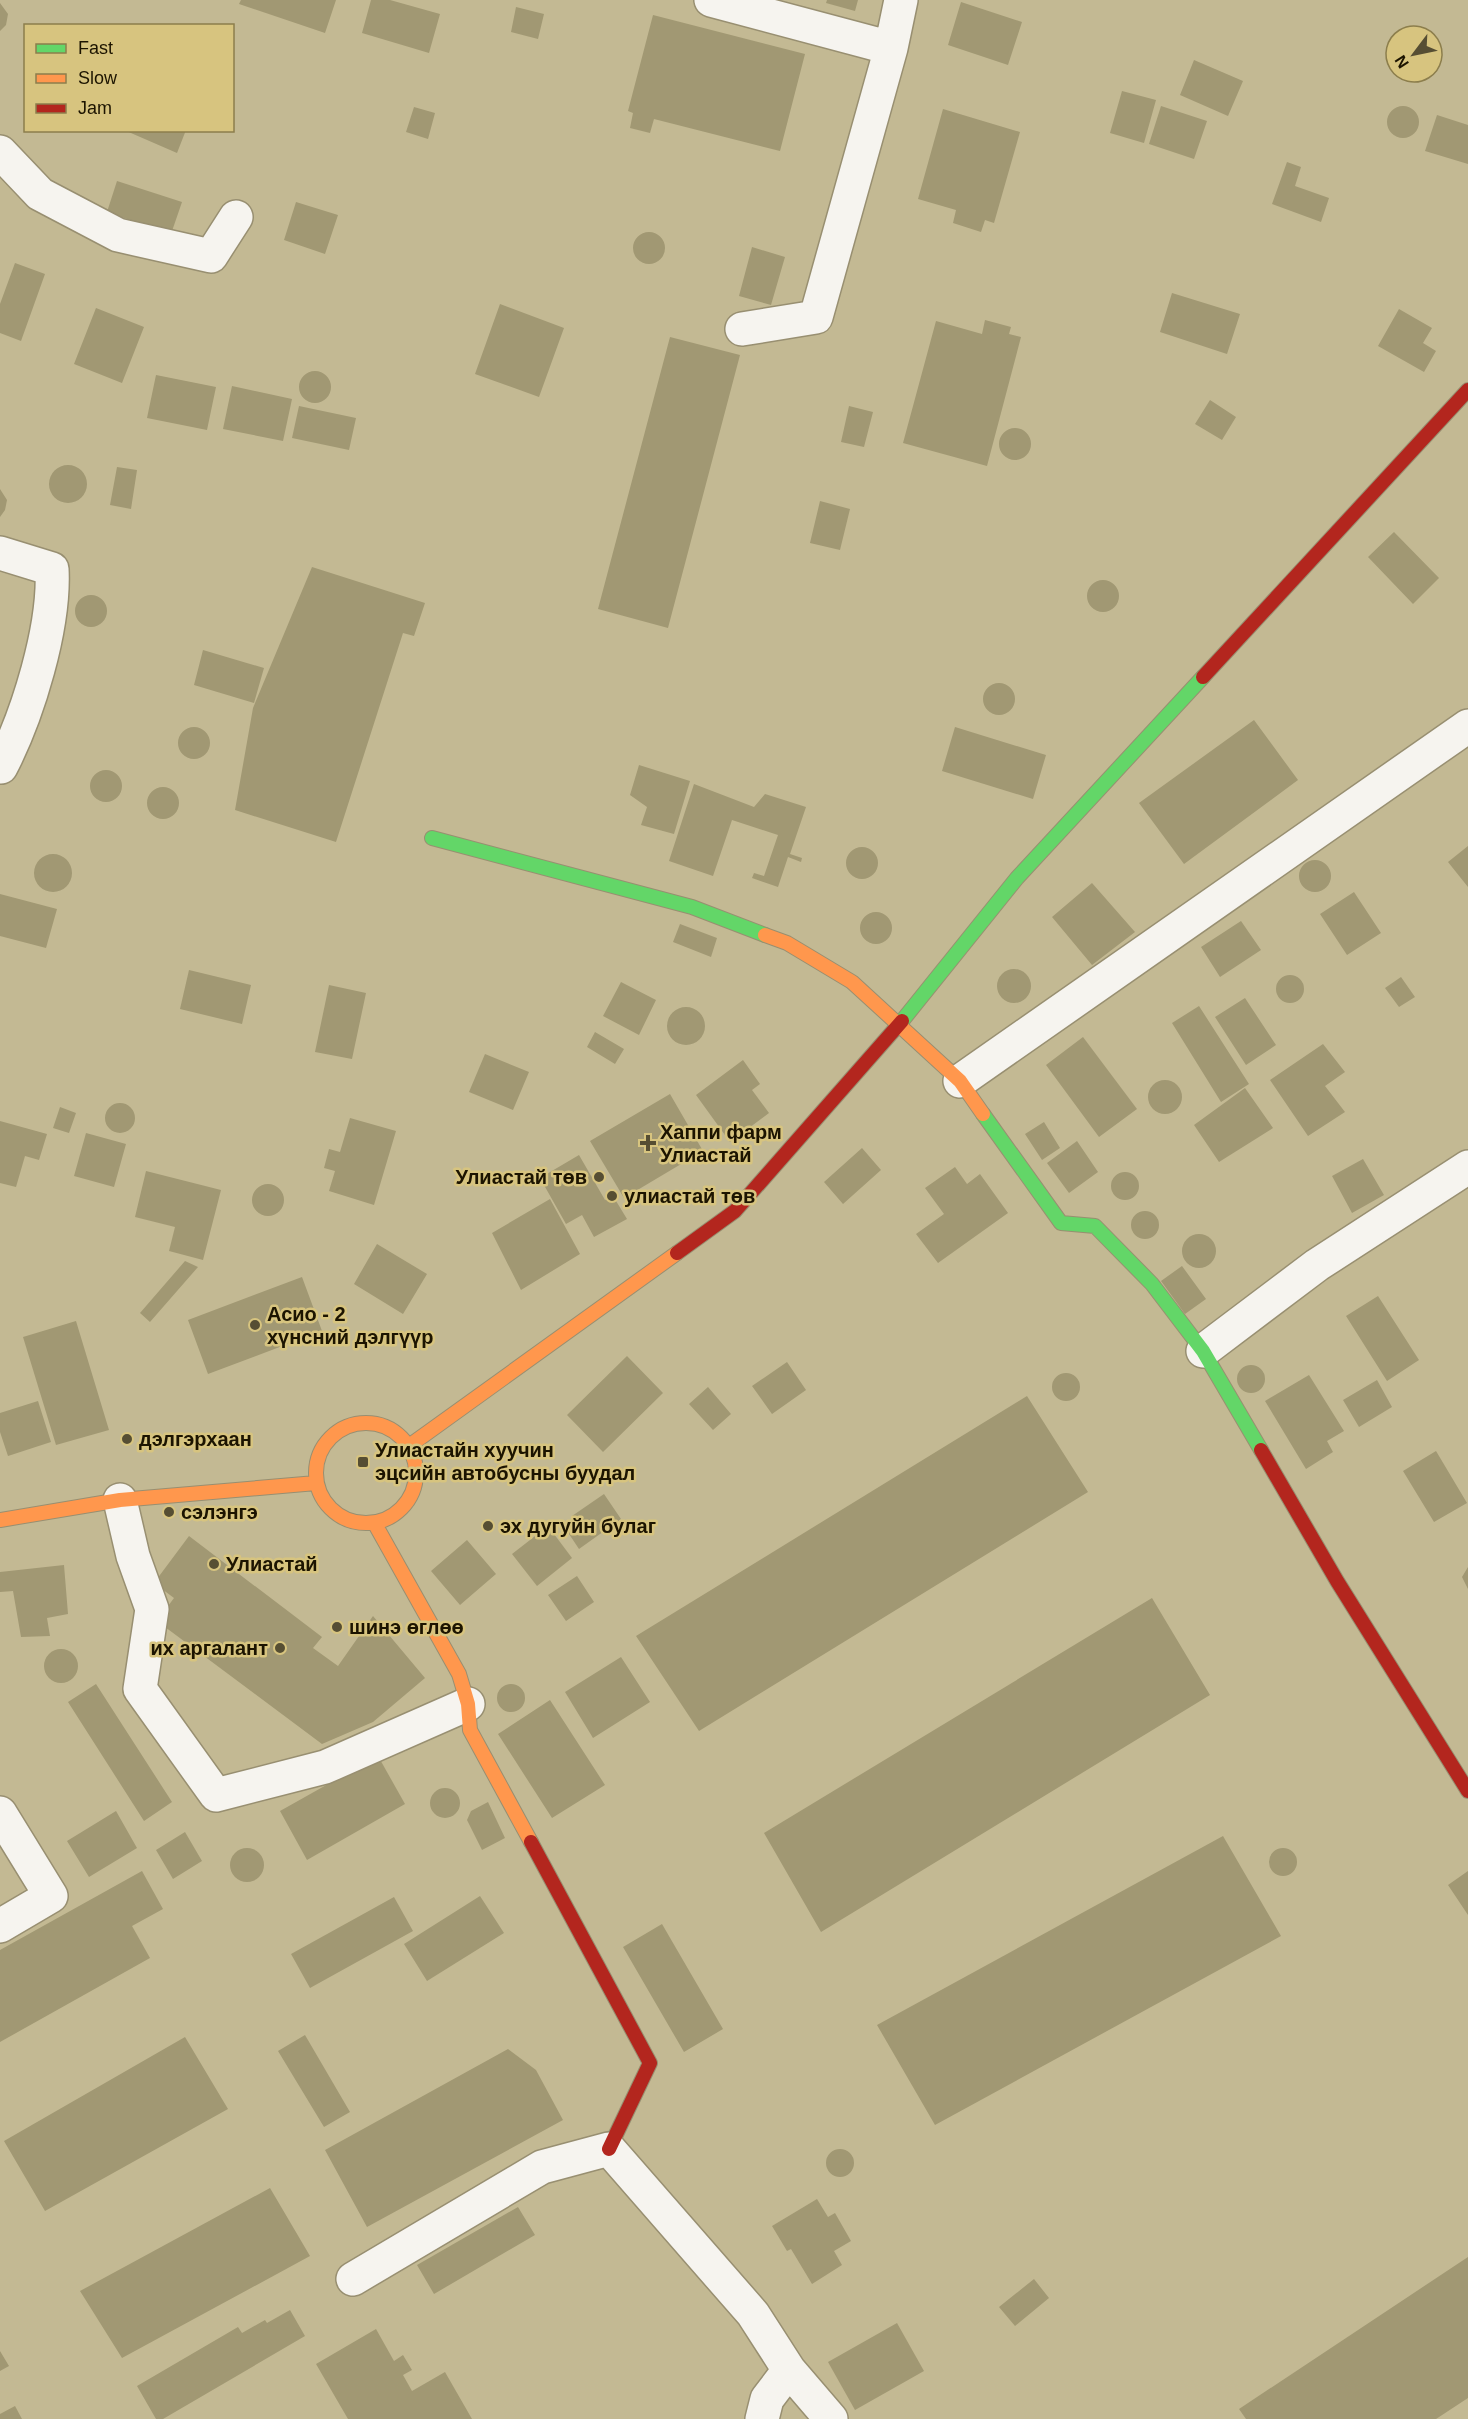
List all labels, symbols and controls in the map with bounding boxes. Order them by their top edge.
legend [24,24,234,132]
north arrow [1384,24,1444,84]
text: Fast [78,38,113,58]
text: N [1391,52,1412,71]
text: Slow [78,68,118,88]
text: Jam [78,98,112,118]
place label: Хаппи фарм Улиастай [660,1121,782,1166]
marker: Хаппи фарм Улиастай [641,1136,655,1150]
place label: Улиастай төв [455,1166,587,1188]
marker: Улиастай төв [592,1170,606,1184]
place label: улиастай төв [624,1185,755,1207]
marker: улиастай төв [605,1189,619,1203]
place label: Асио - 2 хүнсний дэлгүүр [267,1303,433,1348]
marker: Асио - 2 хүнсний дэлгүүр [248,1318,262,1332]
place label: дэлгэрхаан [139,1428,252,1450]
marker: дэлгэрхаан [120,1432,134,1446]
place label: Улиастайн хуучин эцсийн автобусны буудал [375,1439,635,1484]
marker: Улиастайн хуучин эцсийн автобусны буудал [356,1455,370,1469]
place label: сэлэнгэ [181,1501,258,1523]
marker: сэлэнгэ [162,1505,176,1519]
place label: эх дугуйн булаг [500,1515,656,1537]
marker: эх дугуйн булаг [481,1519,495,1533]
place label: Улиастай [226,1553,318,1575]
marker: Улиастай [207,1557,221,1571]
place label: шинэ өглөө [349,1616,464,1638]
marker: шинэ өглөө [330,1620,344,1634]
place label: их аргалант [151,1637,268,1659]
marker: их аргалант [273,1641,287,1655]

